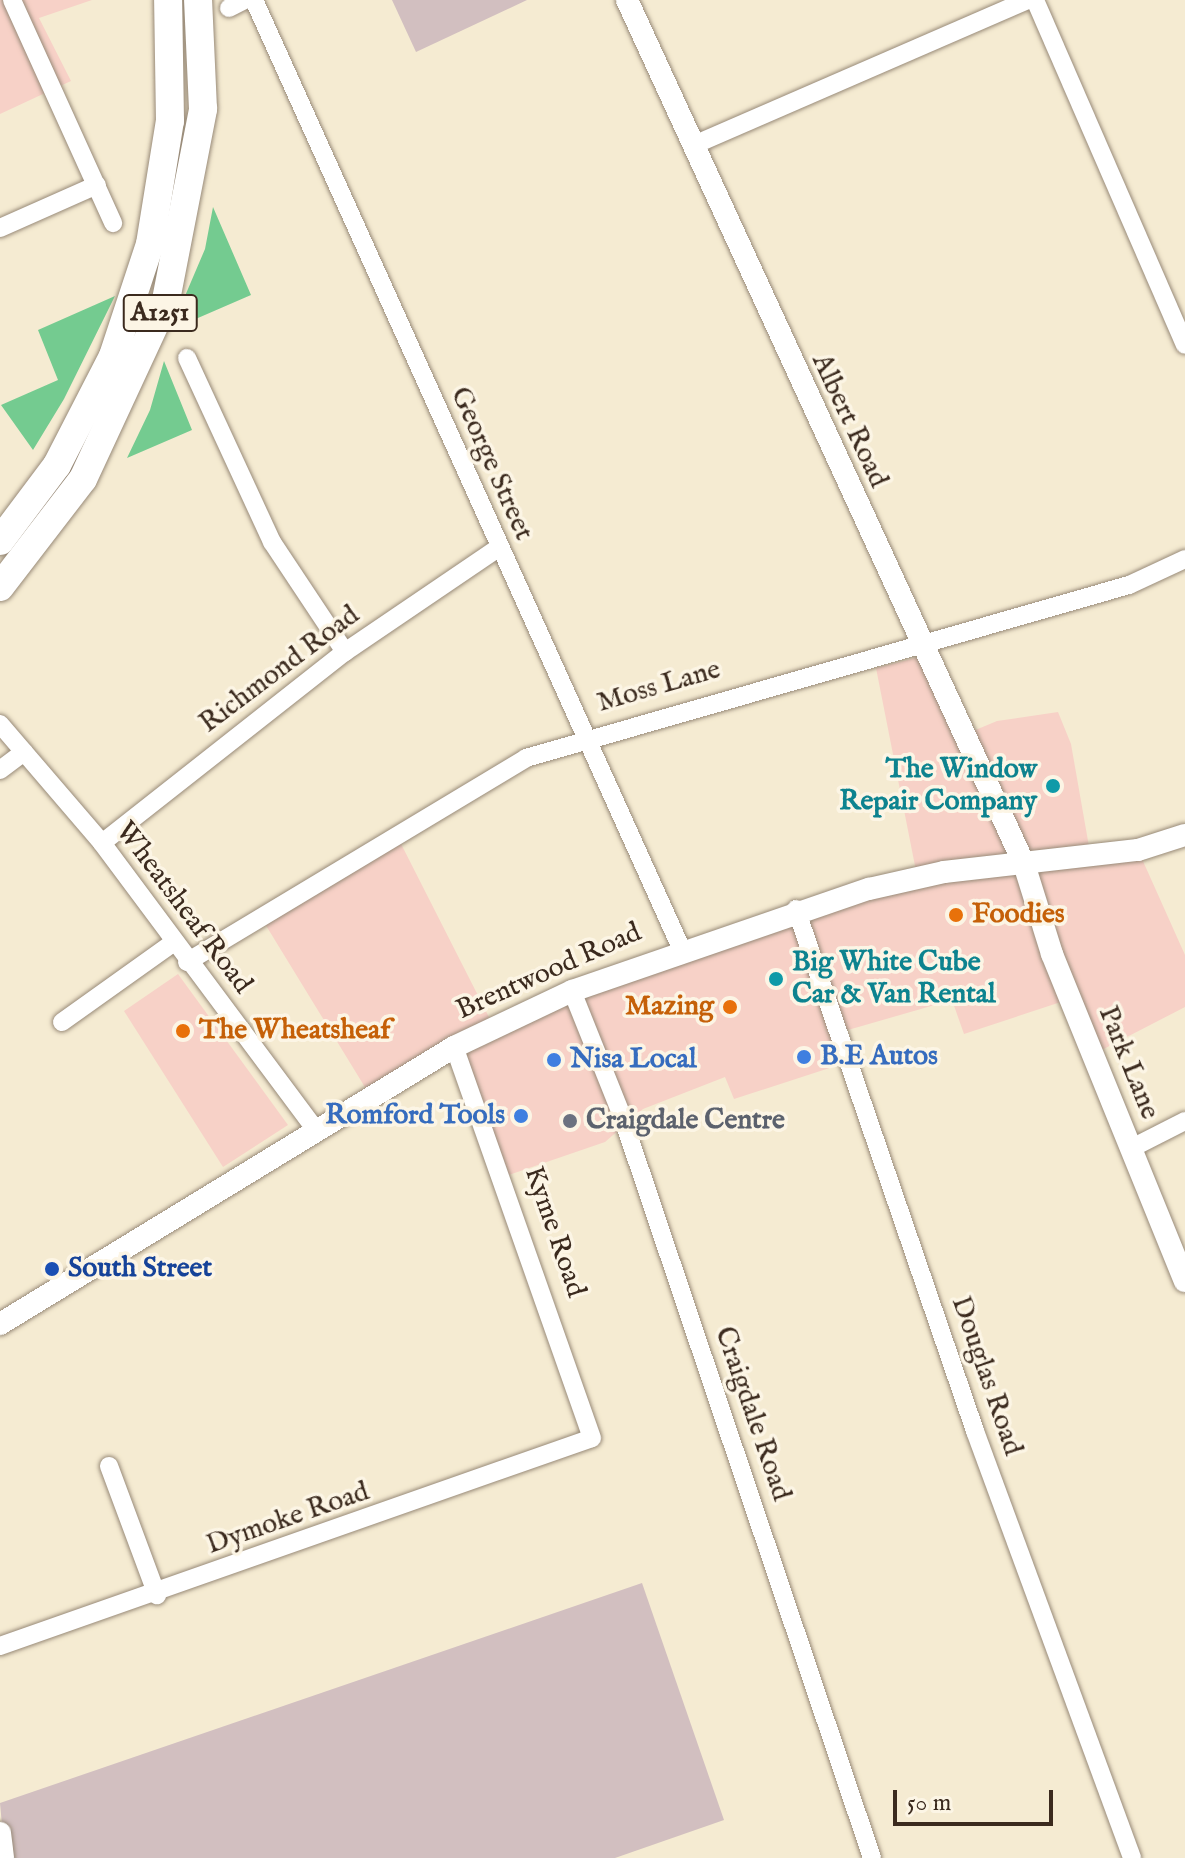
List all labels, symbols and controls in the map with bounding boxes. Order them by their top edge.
road number: A1251 [122,291,198,335]
street label: Albert Road [803,349,895,493]
street label: George Street [442,382,540,546]
street label: Richmond Road [194,599,366,741]
street label: Moss Lane [593,653,725,721]
place label: The Window Repair Company [839,753,1037,819]
marker: The Window Repair Company [1044,777,1062,795]
street label: Wheatsheaf Road [107,815,259,1001]
place label: Foodies [972,898,1065,932]
marker: Foodies [947,906,965,924]
street label: Brentwood Road [451,916,647,1028]
place label: Big White Cube Car & Van Rental [792,946,996,1012]
marker: Big White Cube Car & Van Rental [767,970,785,988]
place label: Mazing [625,990,714,1024]
marker: Mazing [721,998,739,1016]
street label: Park Lane [1090,1001,1166,1125]
place label: The Wheatsheaf [199,1014,390,1048]
marker: The Wheatsheaf [174,1022,192,1040]
place label: B.E Autos [820,1040,938,1074]
place label: Nisa Local [570,1043,697,1077]
marker: B.E Autos [795,1048,813,1066]
marker: Nisa Local [545,1051,563,1069]
place label: Romford Tools [325,1099,505,1133]
place label: Craigdale Centre [586,1104,785,1138]
marker: Romford Tools [512,1107,530,1125]
marker: Craigdale Centre [561,1112,579,1130]
street label: Kyme Road [516,1162,592,1302]
place label: South Street [68,1252,212,1286]
marker: South Street [43,1260,61,1278]
street label: Douglas Road [943,1292,1029,1460]
street label: Craigdale Road [707,1323,797,1505]
street label: Dymoke Road [202,1475,374,1563]
scale bar [897,1774,1057,1824]
text: 50 m [907,1788,951,1819]

